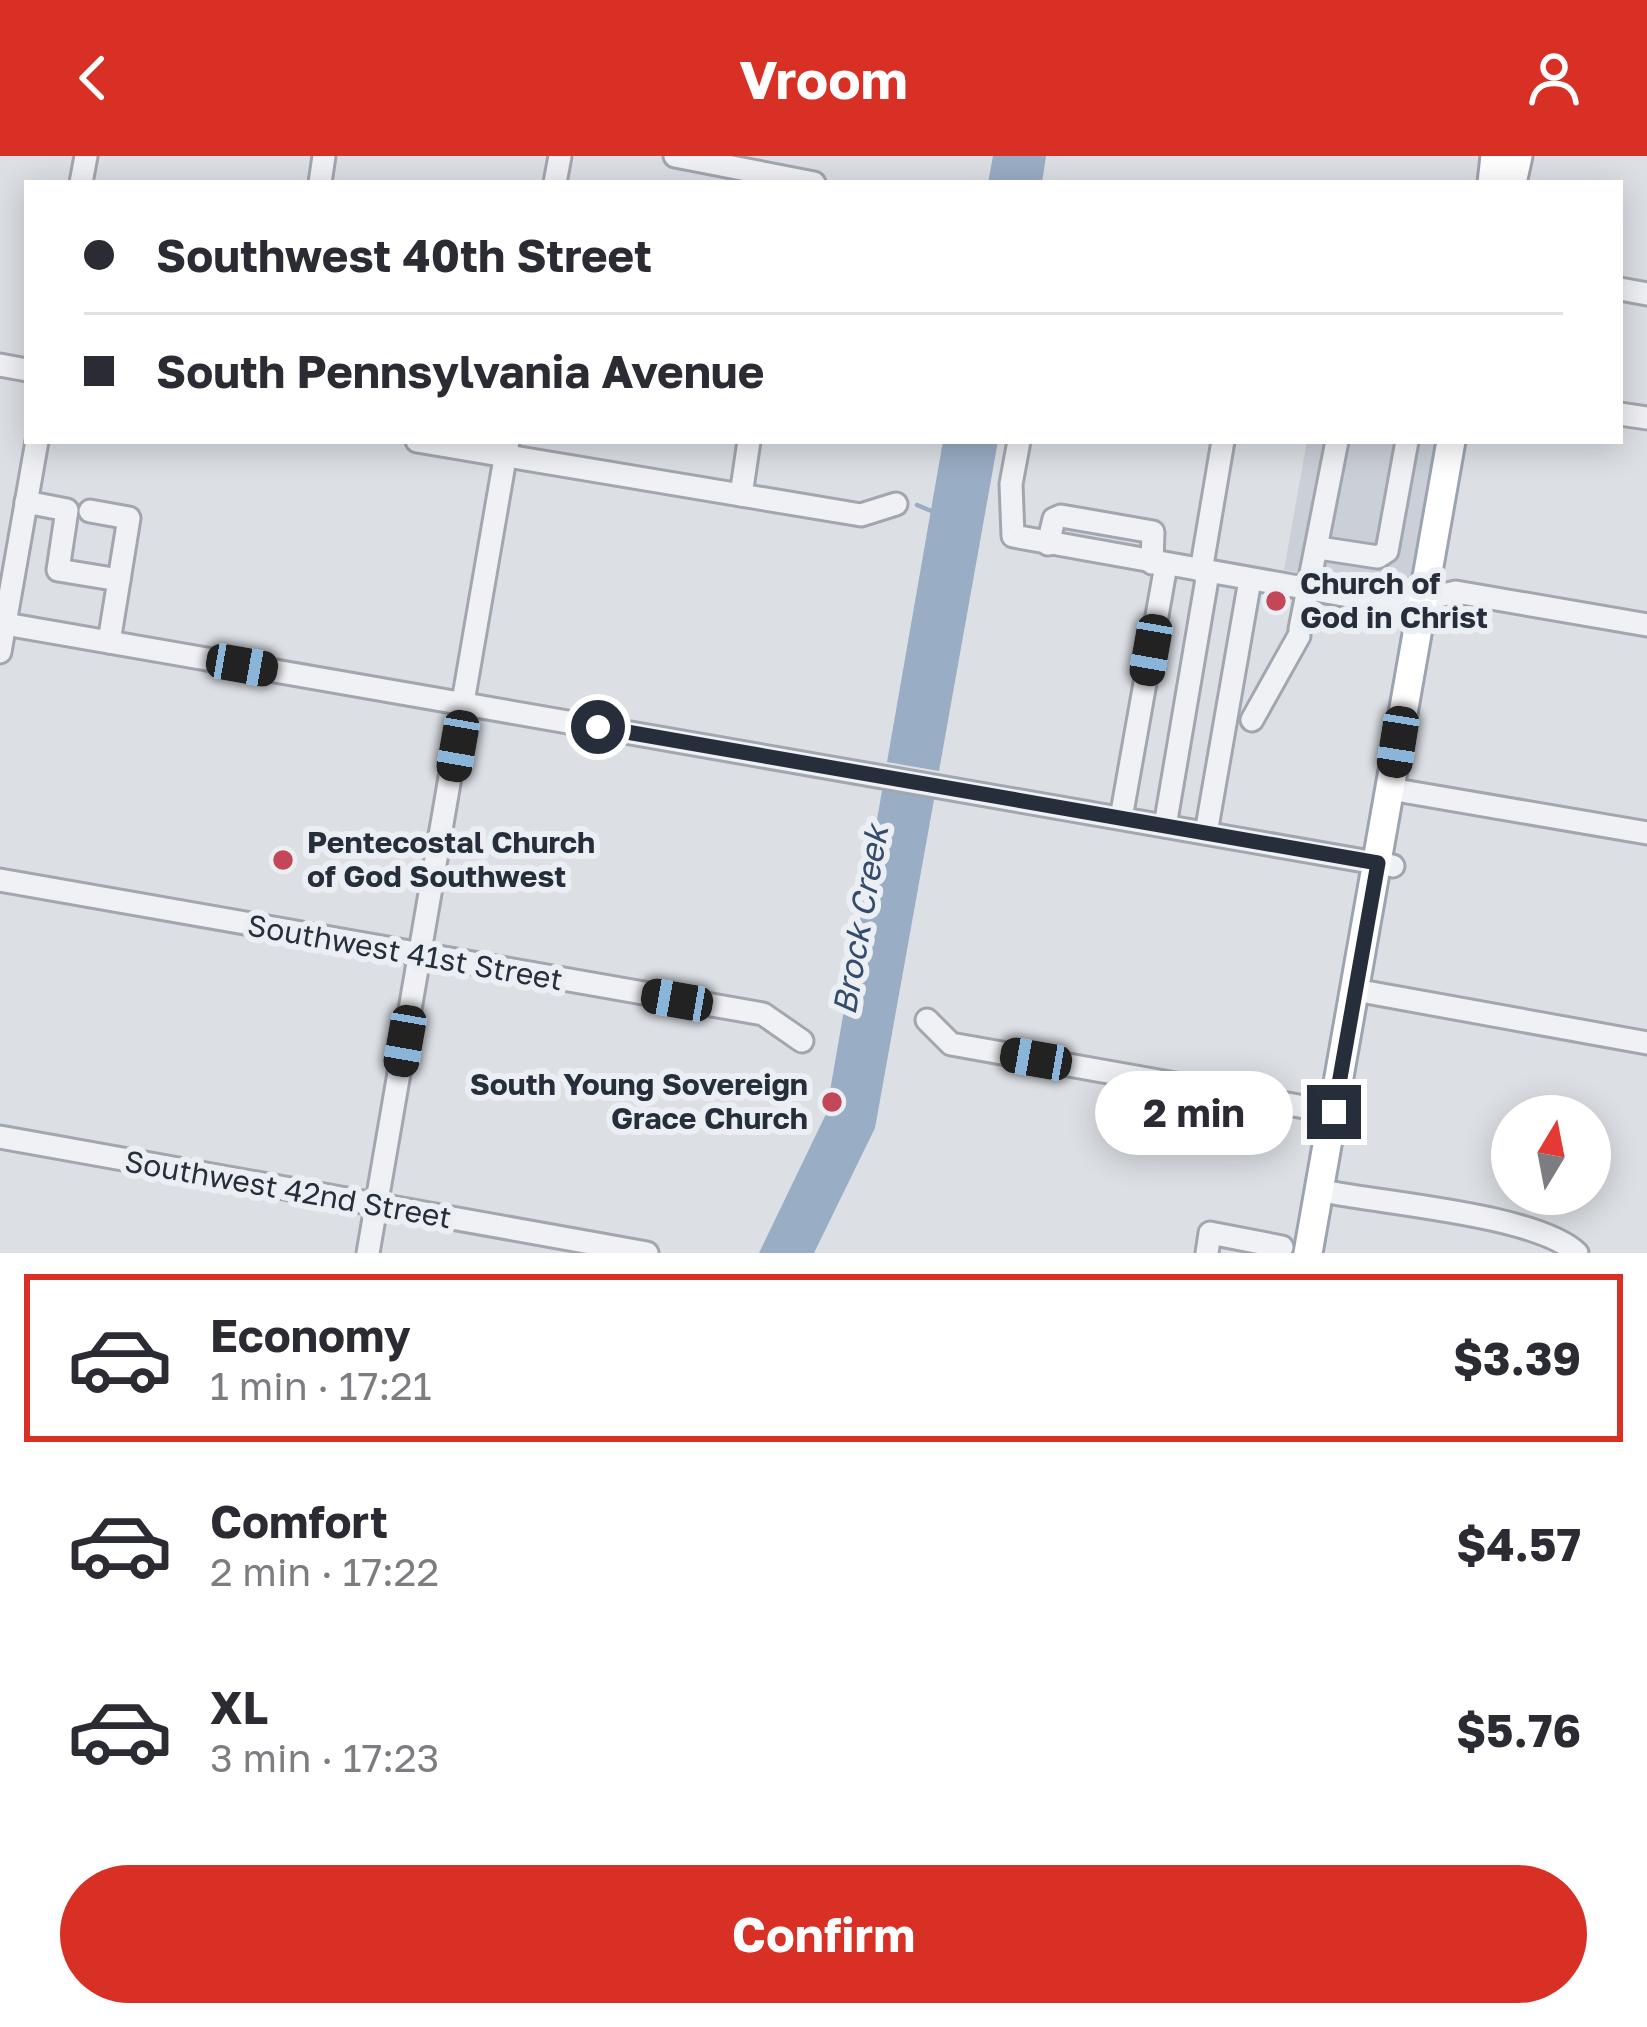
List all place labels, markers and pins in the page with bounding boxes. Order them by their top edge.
place label: Church of God in Christ [1300,565,1488,635]
marker: Church of God in Christ [1263,588,1289,614]
place label: Pentecostal Church of God Southwest [307,824,595,894]
marker: Pentecostal Church of God Southwest [270,847,296,873]
place label: South Young Sovereign Grace Church [470,1066,808,1136]
marker: South Young Sovereign Grace Church [819,1089,845,1115]

